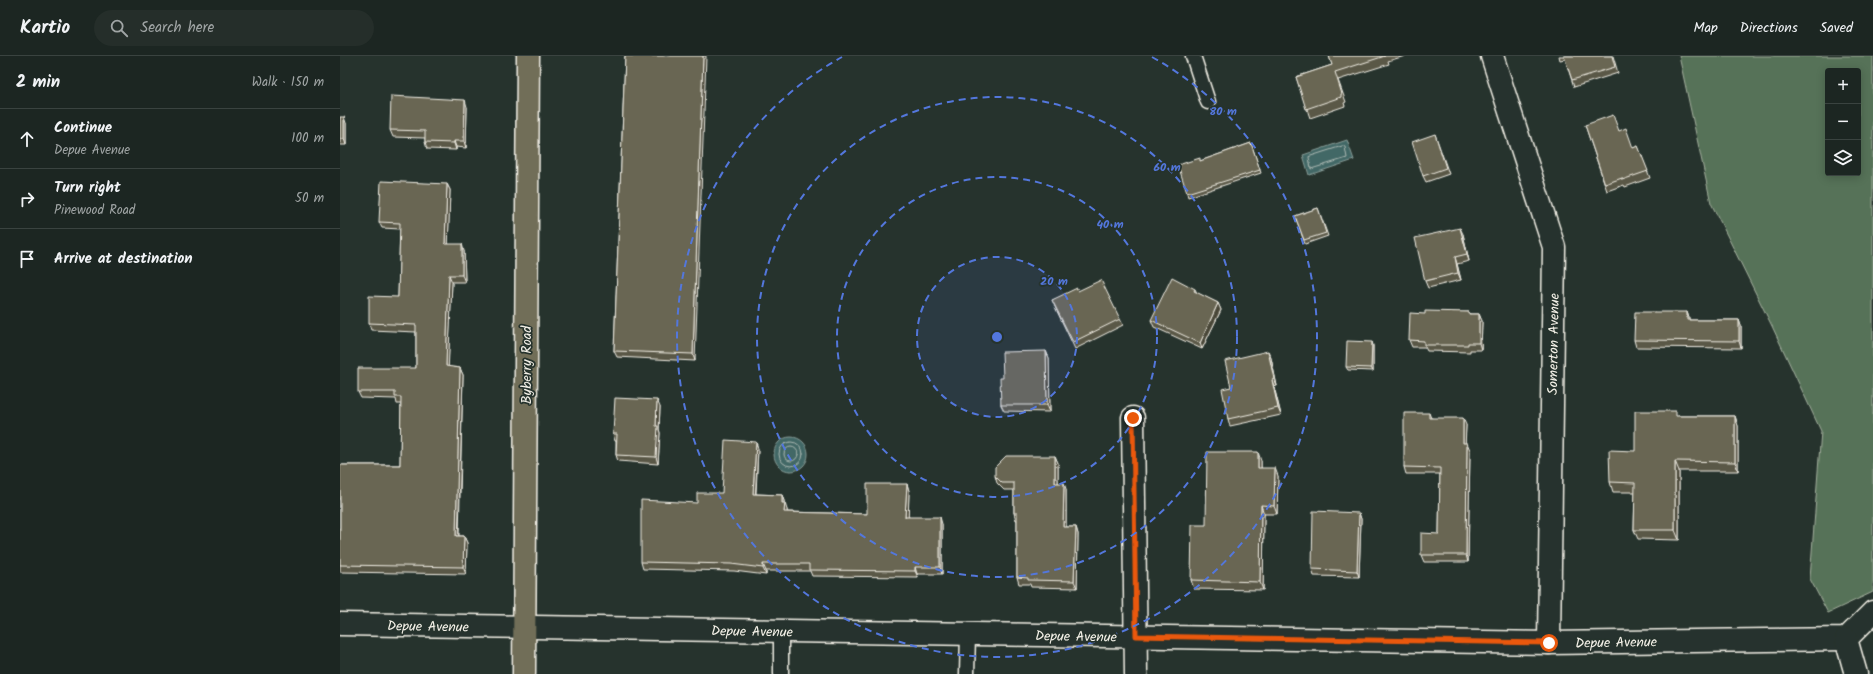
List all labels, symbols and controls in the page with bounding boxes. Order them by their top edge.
search box [94,10,374,46]
text: Kartio [20,13,70,43]
text: Search here [140,16,214,40]
icon: search [108,17,130,39]
text: Map [1693,17,1718,39]
text: Directions [1740,17,1798,39]
text: Saved [1820,17,1853,39]
map controls [1825,68,1861,176]
button: + [1825,68,1861,104]
text: 2 min [16,69,60,96]
text: Walk · 150 m [252,72,324,93]
text: 80 m [1209,102,1237,121]
button: − [1825,104,1861,140]
text: Continue [54,116,112,140]
icon: ahead [16,128,38,150]
text: 100 m [291,128,324,149]
text: Depue Avenue [54,140,130,161]
button: layers [1825,140,1861,176]
text: 60 m [1153,158,1181,177]
text: Turn right [54,176,121,200]
icon: right [16,188,38,210]
text: 50 m [295,188,324,209]
text: Pinewood Road [54,200,135,221]
text: 40 m [1096,215,1124,234]
text: Arrive at destination [54,247,193,271]
icon: arrive [16,248,38,270]
text: 20 m [1040,272,1068,291]
street label: Somerton Avenue [1542,292,1566,395]
street label: Byberry Road [516,325,538,404]
centre of rings [990,330,1004,344]
route end [1124,409,1142,427]
street label: Depue Avenue [387,615,470,639]
street label: Depue Avenue [711,620,794,644]
street label: Depue Avenue [1035,625,1118,649]
street label: Depue Avenue [1575,631,1658,655]
route start [1540,634,1558,652]

